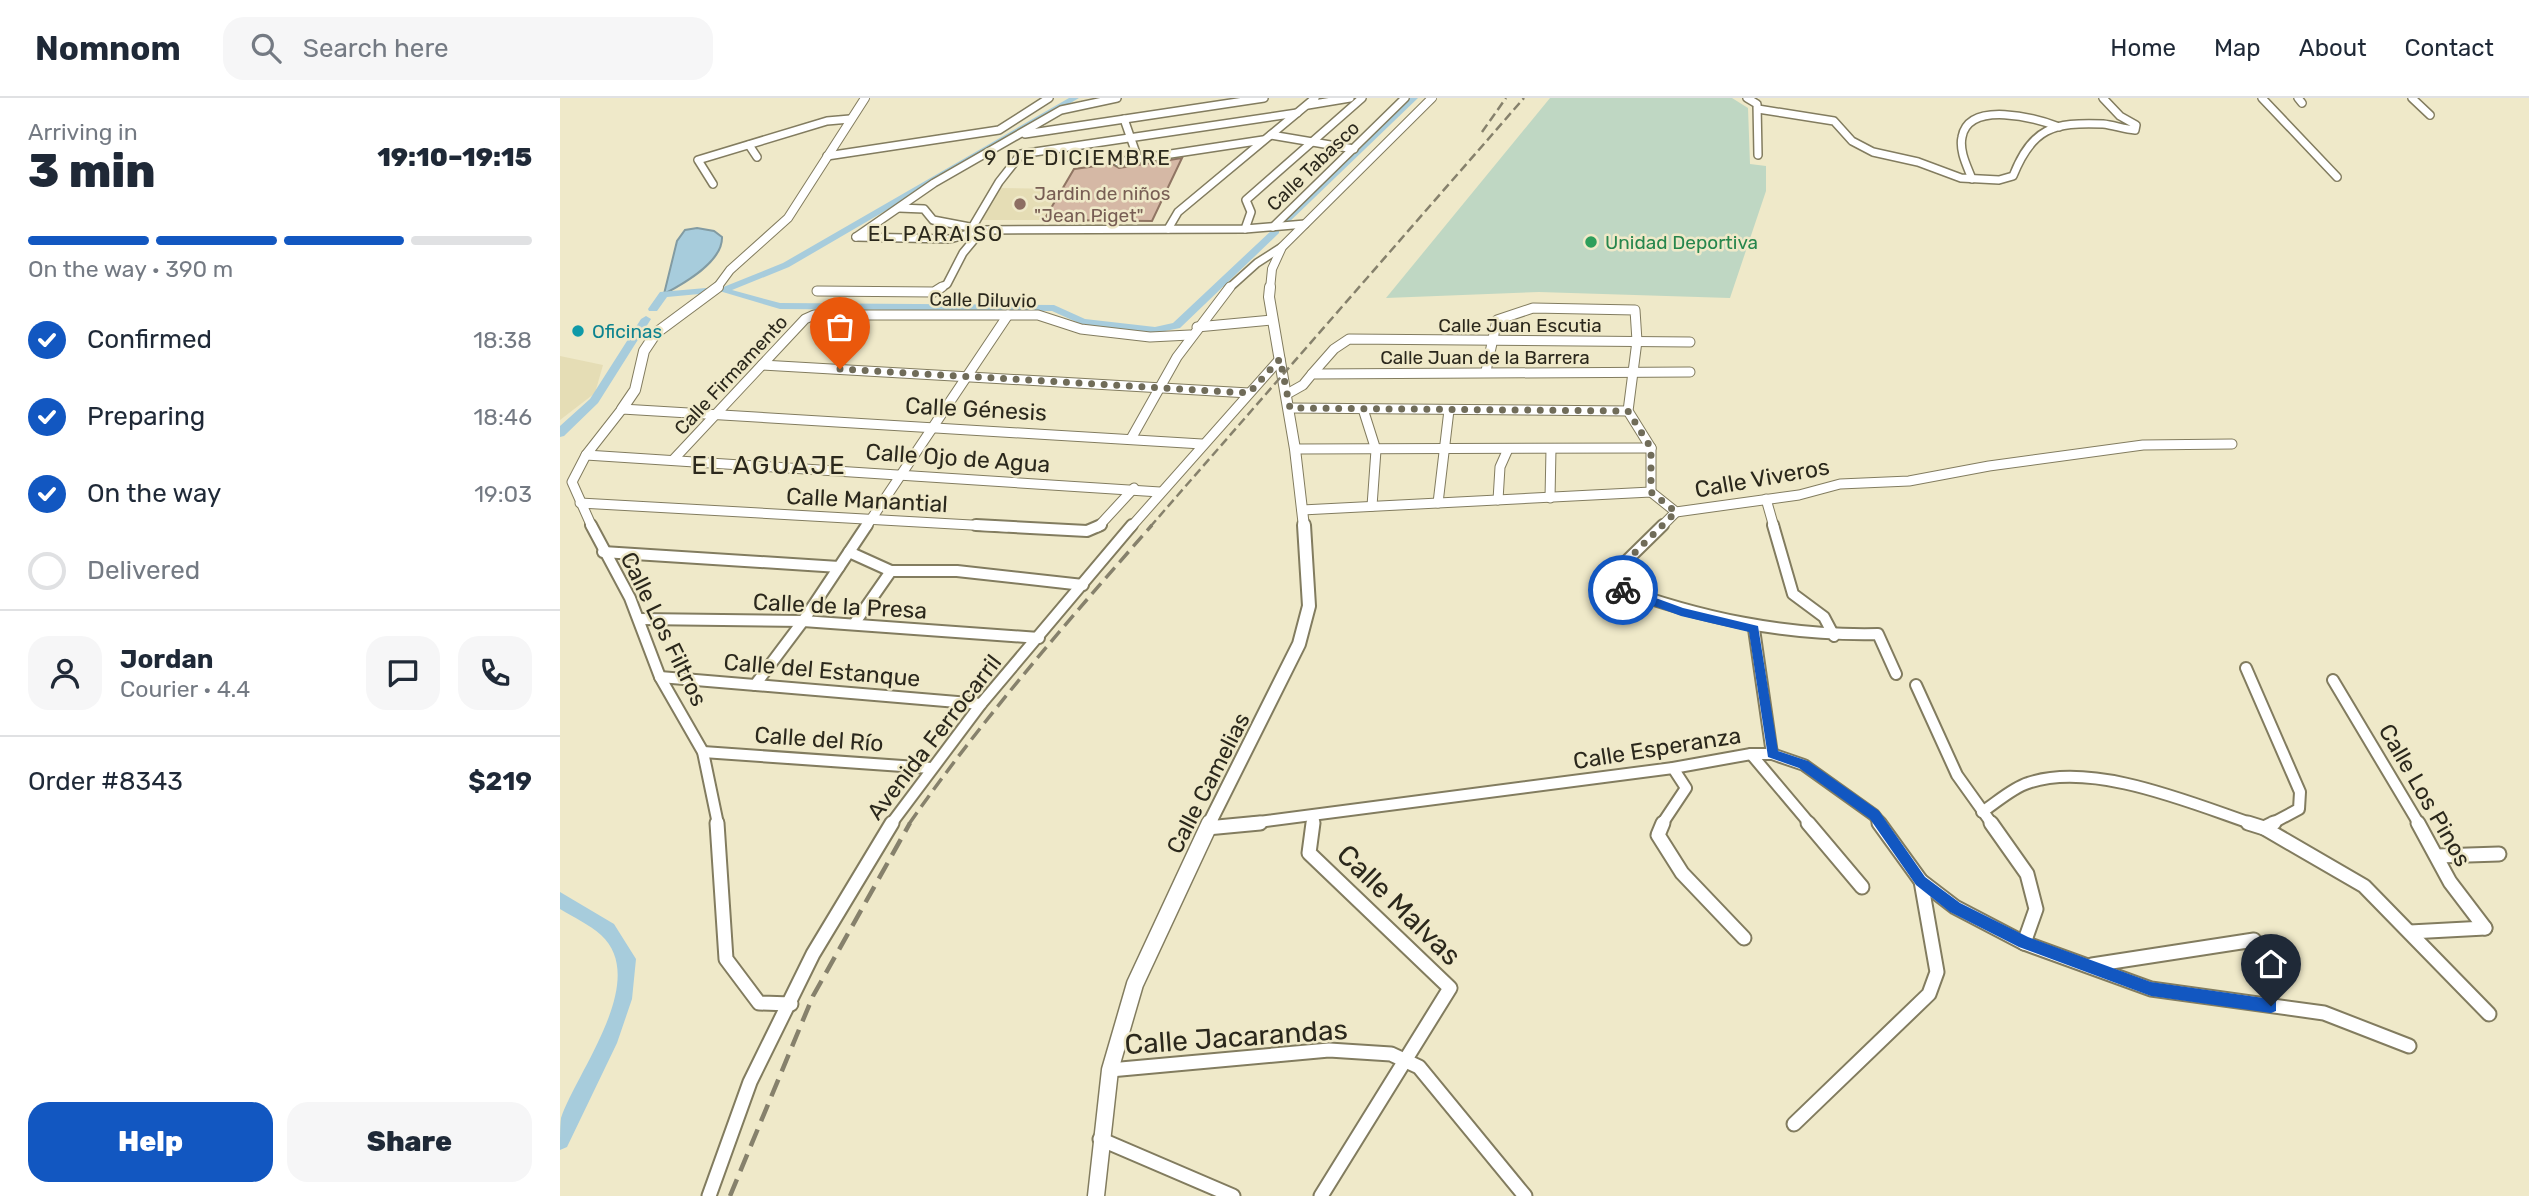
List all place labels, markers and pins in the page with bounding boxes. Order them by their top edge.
place label: Jardin de niños "Jean Piget" [1034,182,1170,227]
marker: Jardin de niños "Jean Piget" [1012,196,1028,212]
place label: Unidad Deportiva [1605,231,1758,254]
marker: Unidad Deportiva [1583,234,1599,250]
pin [810,297,870,369]
place label: Oficinas [592,320,662,343]
marker: Oficinas [570,323,586,339]
pin [2241,934,2301,1006]

